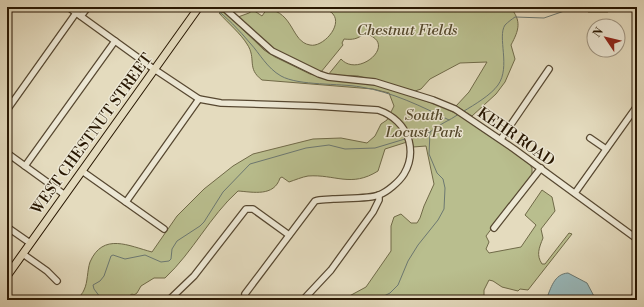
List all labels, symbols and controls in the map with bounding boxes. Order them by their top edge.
north arrow [586,18,626,58]
park label: Chestnut Fields [357,21,458,40]
text: N [590,25,607,40]
street label: WEST CHESTNUT STREET [27,49,157,219]
street label: KEHR ROAD [474,103,558,171]
park label: South Locust Park [385,106,463,142]

